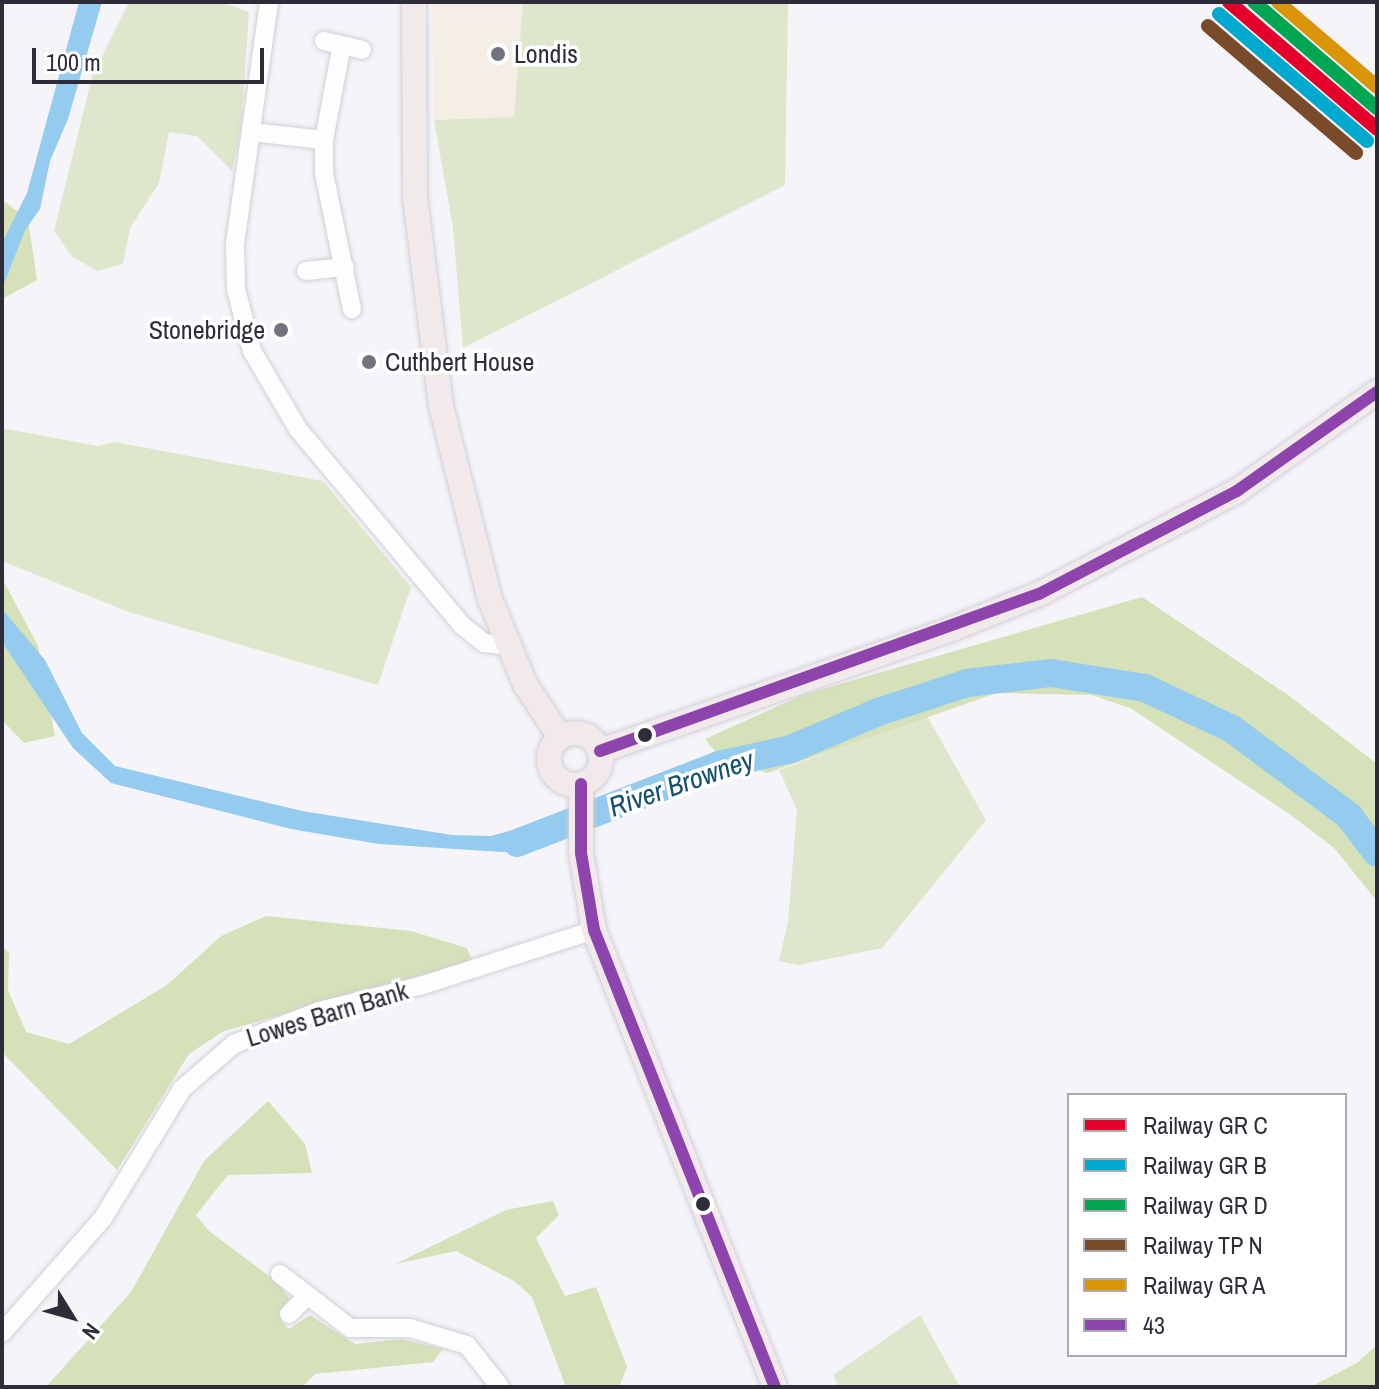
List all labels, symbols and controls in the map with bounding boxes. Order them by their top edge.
scale bar [36,32,268,82]
place label: Londis [514,38,578,70]
marker: Londis [489,45,507,63]
text: 100 m [46,46,101,78]
place label: Stonebridge [149,314,265,346]
marker: Stonebridge [272,321,290,339]
place label: Cuthbert House [385,346,534,378]
marker: Cuthbert House [360,353,378,371]
unlabelled marker [637,727,653,743]
water label: River Browney [604,743,758,823]
street label: Lowes Barn Bank [243,975,411,1053]
legend [1067,1093,1347,1357]
text: Railway GR C [1143,1109,1268,1141]
text: Railway GR B [1143,1149,1267,1181]
text: Railway GR D [1143,1189,1268,1221]
unlabelled marker [695,1196,711,1212]
text: Railway TP N [1143,1229,1263,1261]
text: Railway GR A [1143,1269,1266,1301]
north arrow [32,1277,112,1357]
text: 43 [1143,1309,1165,1341]
text: N [75,1317,107,1346]

